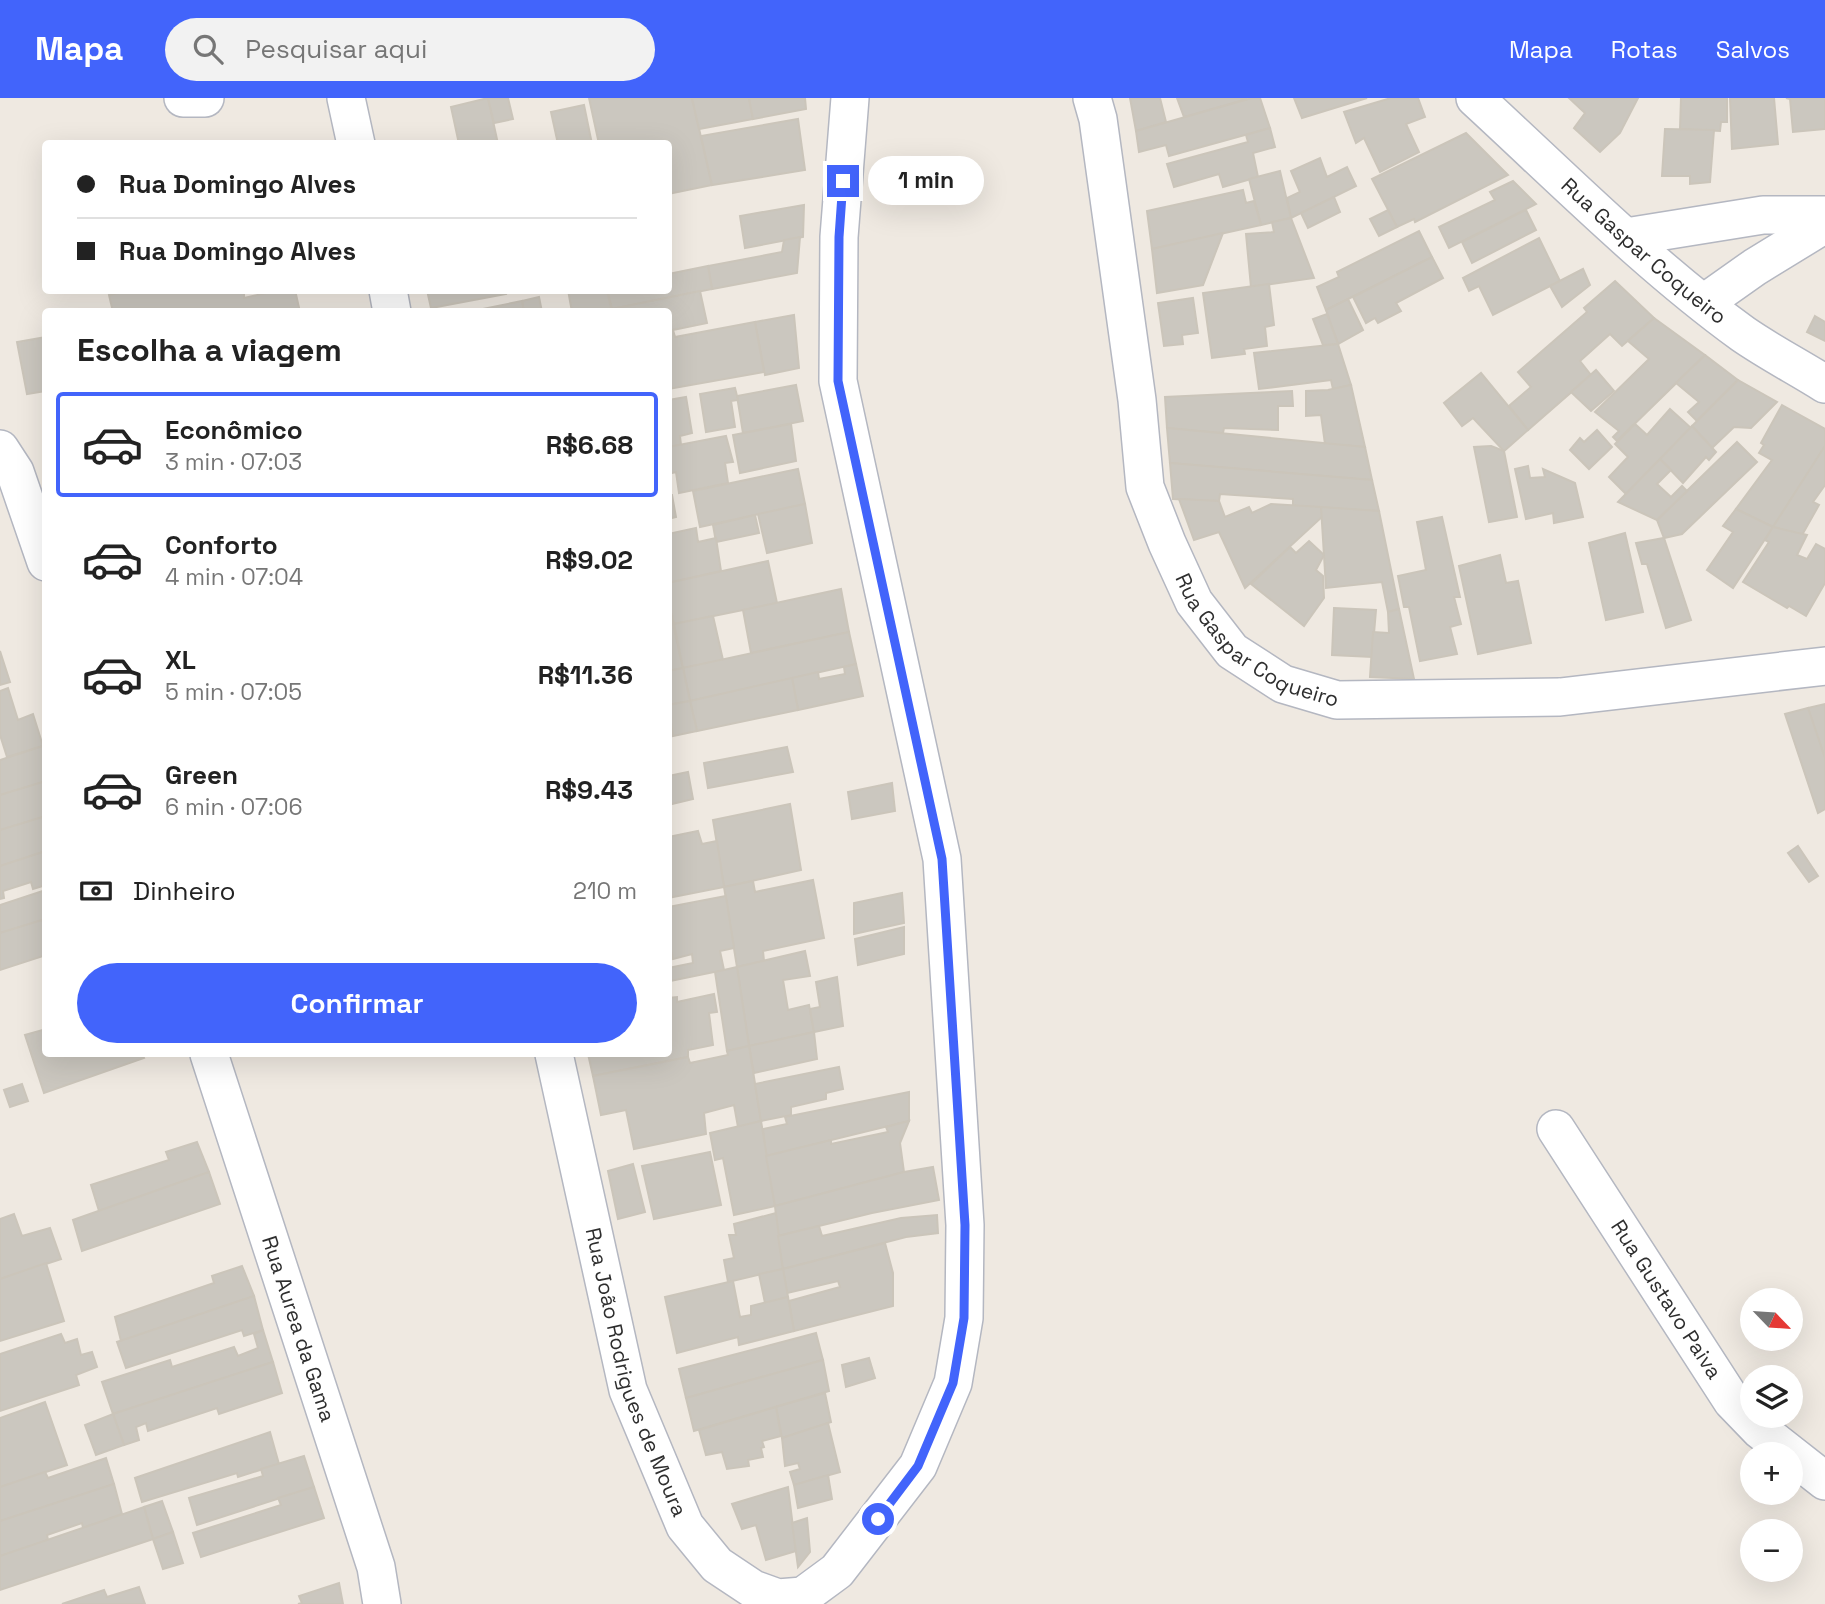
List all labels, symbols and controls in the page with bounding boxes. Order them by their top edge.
search box [165,18,655,81]
text: Mapa [35,28,123,70]
icon: search [189,30,227,68]
text: Pesquisar aqui [245,32,427,66]
text: Mapa [1509,34,1573,65]
text: Rotas [1611,34,1678,65]
text: Salvos [1716,34,1790,65]
callout: 1 min [868,156,983,206]
route end [827,165,859,197]
text: 1 min [898,165,954,195]
text: Rua Domingo Alves [119,167,356,201]
street label: Rua Gaspar Coqueiro [1556,172,1732,330]
text: Rua Domingo Alves [119,234,356,268]
text: Escolha a viagem [77,330,342,370]
icon: car [81,413,144,476]
text: Econômico [165,413,303,447]
text: R$6.68 [546,428,633,462]
text: 3 min · 07:03 [165,447,302,477]
icon: car [81,528,144,591]
text: Conforto [165,528,278,562]
text: R$9.02 [545,543,633,577]
text: 4 min · 07:04 [165,562,303,592]
street label: Rua Gaspar Coqueiro [1170,569,1342,713]
icon: car [81,643,144,706]
text: XL [165,643,196,677]
text: R$11.36 [538,658,633,692]
text: 5 min · 07:05 [165,677,302,707]
icon: car [81,758,144,821]
text: Green [165,758,238,792]
text: R$9.43 [545,773,633,807]
text: 6 min · 07:06 [165,792,303,822]
icon: cash [77,872,115,910]
text: Dinheiro [133,874,236,908]
text: 210 m [573,876,637,906]
button: Confirmar [77,963,637,1043]
street label: Rua Gustavo Paiva [1605,1214,1728,1384]
street label: Rua João Rodrigues de Moura [580,1225,693,1520]
street label: Rua Aurea da Gama [256,1232,342,1425]
north arrow [1740,1288,1802,1351]
map controls [1740,1288,1803,1582]
button: layers [1740,1365,1803,1428]
button: + [1740,1442,1803,1505]
route start [862,1503,894,1535]
button: − [1740,1519,1803,1582]

